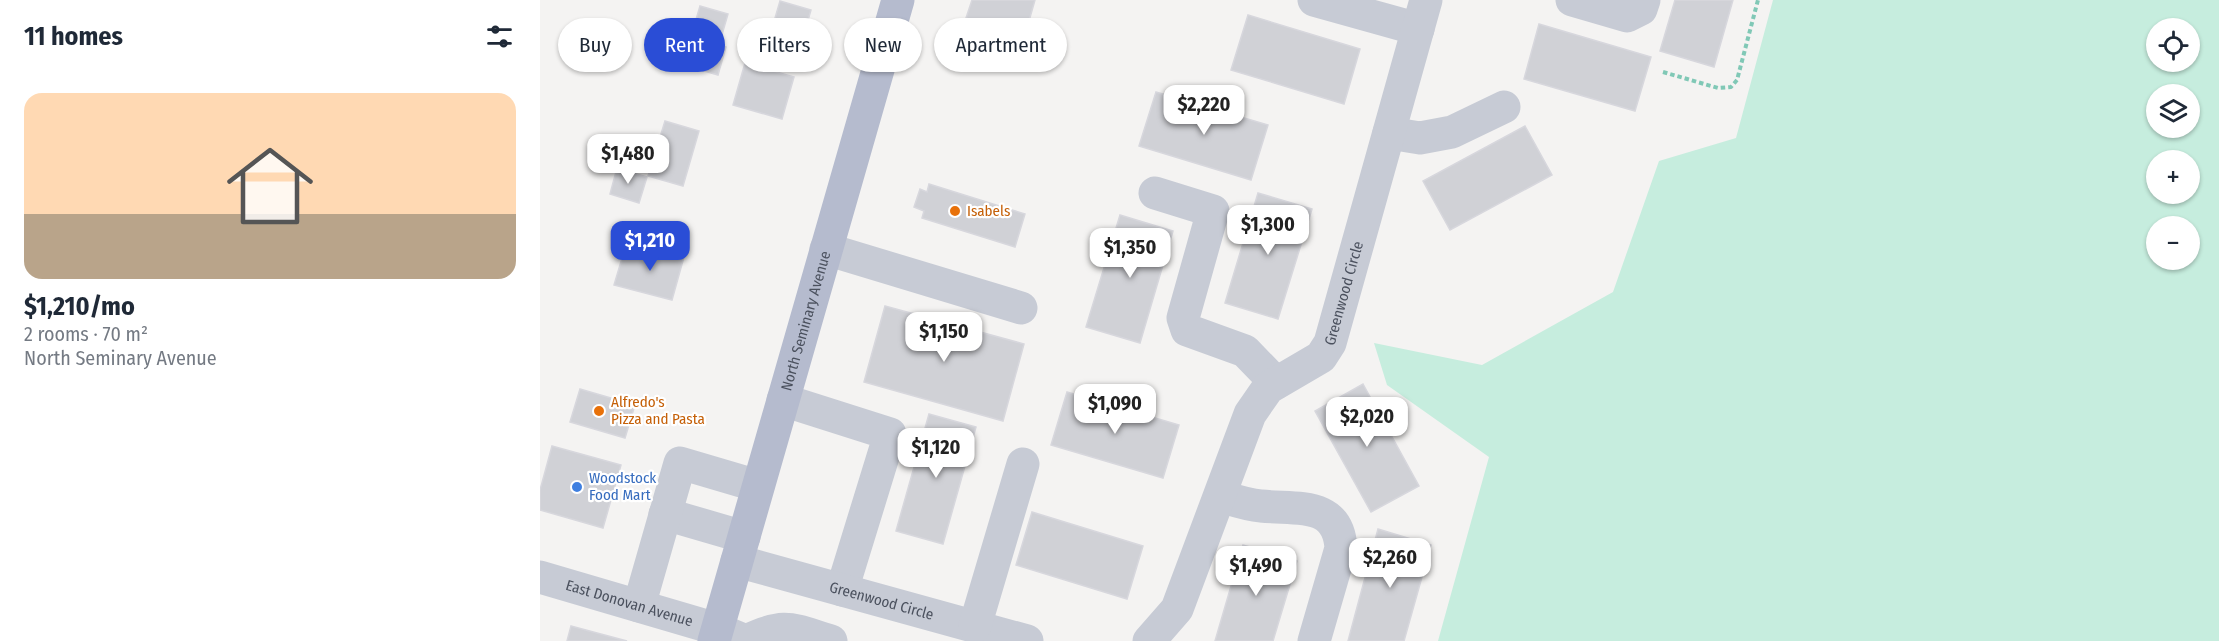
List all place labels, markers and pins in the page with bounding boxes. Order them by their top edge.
pin: $2,220 [1155,85,1253,136]
pin: $1,480 [579,134,677,185]
place label: Isabels [967,202,1010,220]
marker: Isabels [948,204,962,218]
pin: $1,300 [1219,205,1317,256]
pin: $1,210 [601,221,699,272]
pin: $1,350 [1081,228,1179,279]
pin: $1,150 [895,312,993,363]
pin: $1,090 [1066,384,1164,435]
place label: Alfredo's Pizza and Pasta [611,393,705,428]
pin: $2,020 [1318,397,1416,448]
marker: Alfredo's Pizza and Pasta [592,404,606,418]
pin: $1,120 [887,428,985,479]
place label: Woodstock Food Mart [589,469,656,504]
marker: Woodstock Food Mart [570,480,584,494]
pin: $2,260 [1341,538,1439,589]
pin: $1,490 [1207,546,1305,597]

